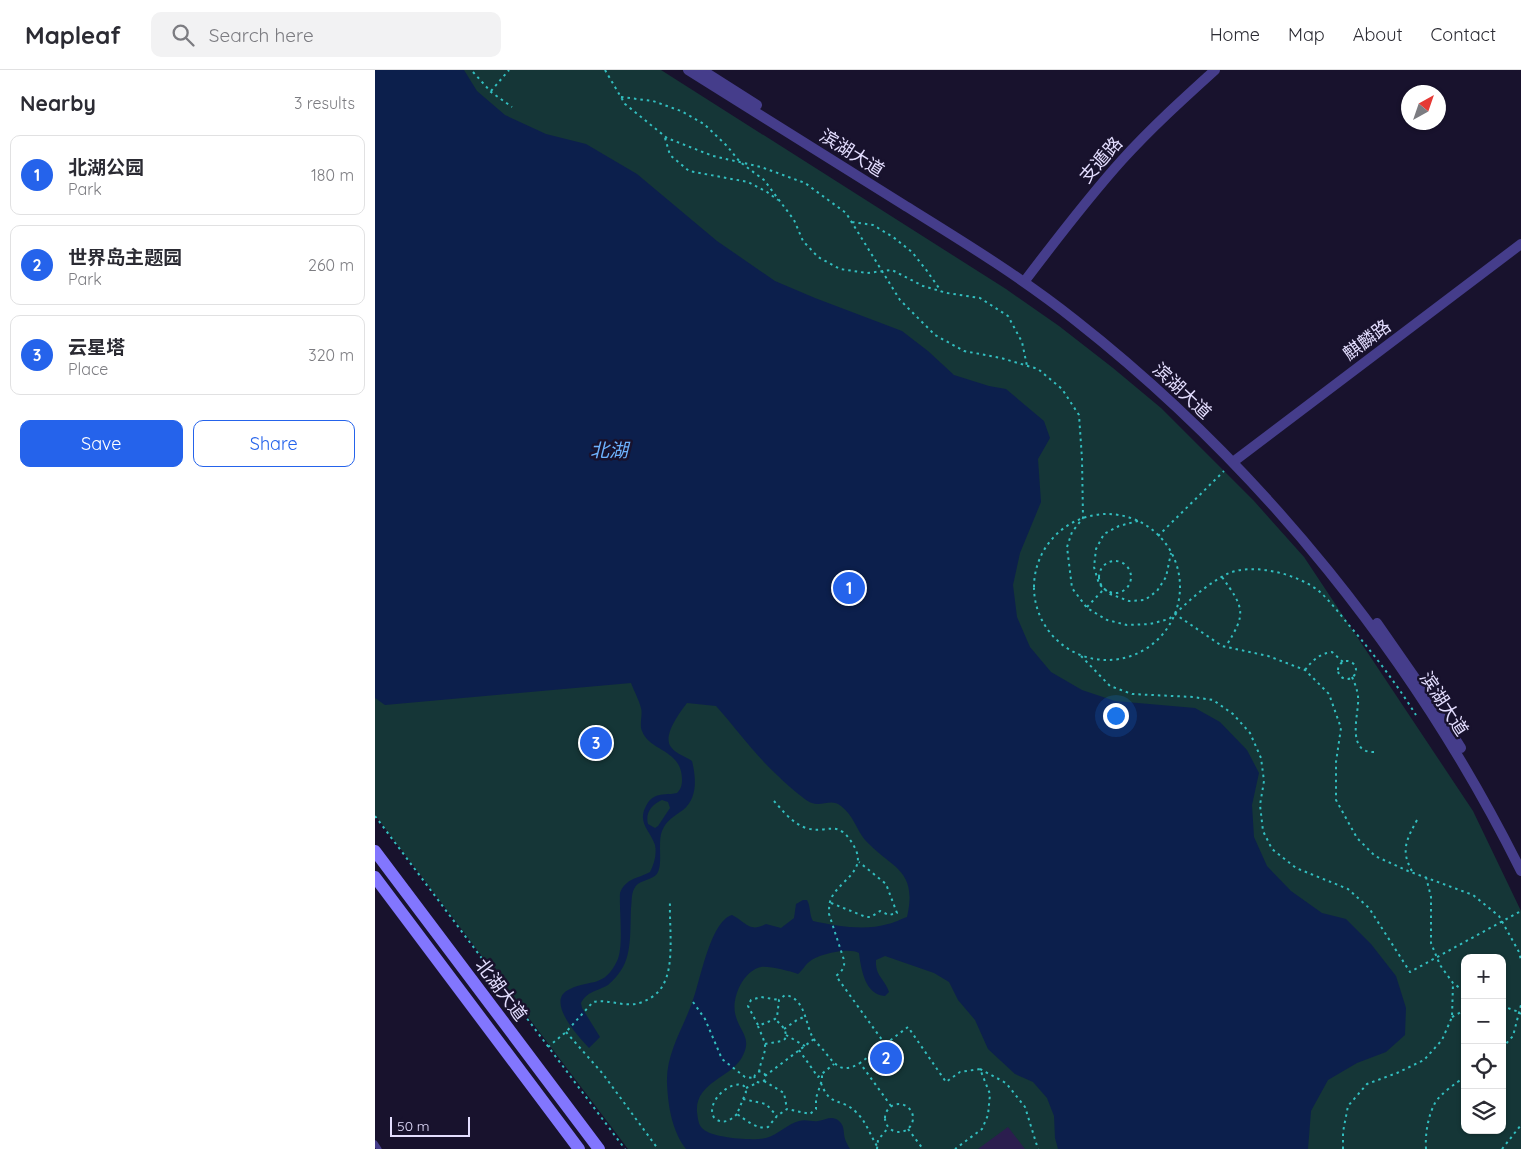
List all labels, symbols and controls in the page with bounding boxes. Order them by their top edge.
search box [151,12,501,57]
text: Mapleaf [25,20,121,50]
icon: search [169,21,197,49]
text: Search here [209,23,314,47]
text: Home [1210,23,1260,46]
text: Map [1288,23,1325,46]
text: About [1353,23,1403,46]
text: Contact [1431,23,1496,46]
north arrow [1401,85,1446,130]
text: Nearby [20,90,96,116]
text: 3 results [294,93,355,113]
street label: 滨湖大道 [816,124,889,181]
street label: 支遁路 [1074,132,1127,188]
text: 北湖公园 [68,155,144,179]
text: 1 [34,165,40,185]
text: 180 m [311,165,354,185]
text: Park [68,179,102,199]
text: 世界岛主题园 [68,245,182,269]
text: 2 [32,255,42,275]
text: 260 m [308,255,354,275]
text: Park [68,269,102,289]
street label: 麒麟路 [1338,314,1395,365]
text: 云星塔 [68,335,125,359]
text: 3 [33,345,41,365]
text: 320 m [308,345,354,365]
street label: 滨湖大道 [1148,358,1217,424]
text: Place [68,359,108,379]
button: Save [20,420,183,467]
button: Share [193,420,355,467]
water label: 北湖 [590,438,631,462]
pin: 1 [833,569,865,607]
street label: 滨湖大道 [1415,667,1474,740]
your location [1103,703,1129,729]
pin: 3 [580,724,612,762]
street label: 北湖大道 [471,954,532,1025]
map controls [1461,954,1506,1134]
button: + [1461,954,1506,999]
button: − [1461,999,1506,1044]
pin: 2 [870,1039,902,1077]
button: locate [1461,1044,1506,1089]
button: layers [1461,1089,1506,1134]
scale bar [390,1114,470,1137]
text: 50 m [397,1117,430,1135]

